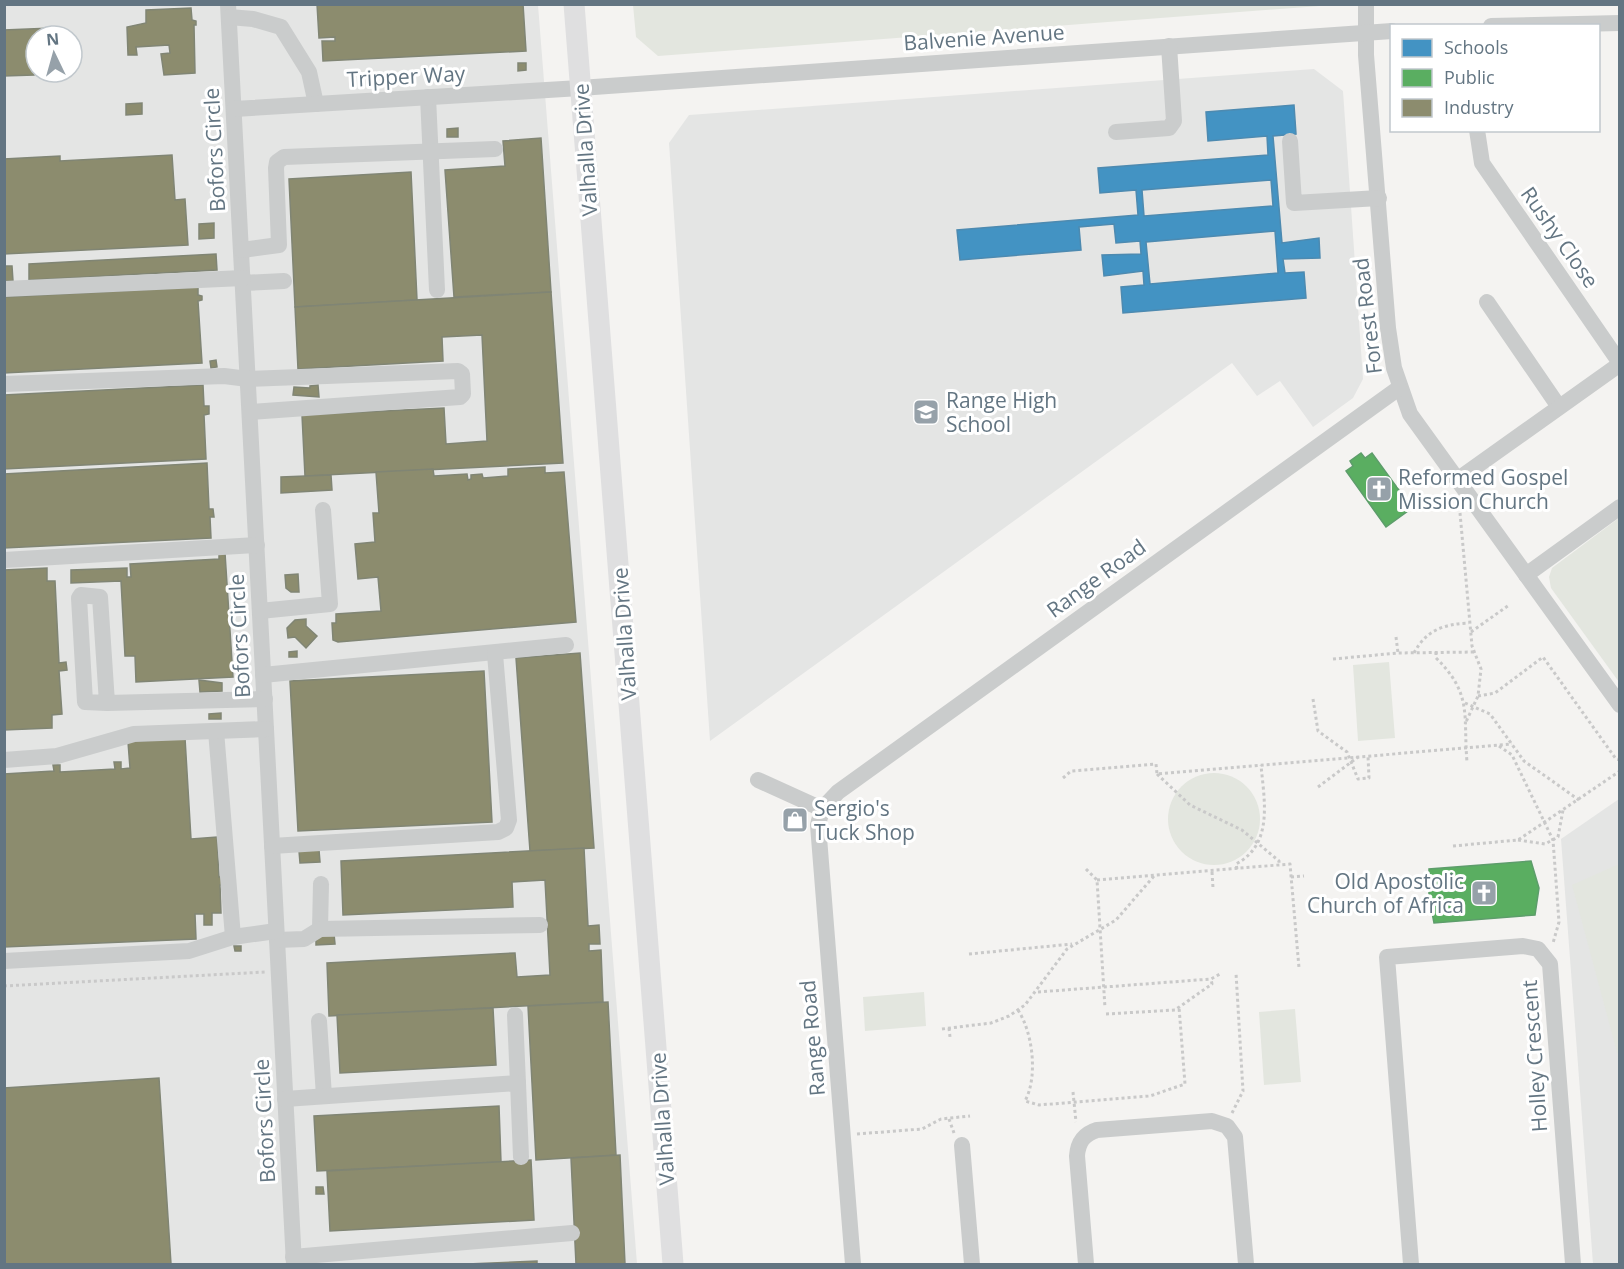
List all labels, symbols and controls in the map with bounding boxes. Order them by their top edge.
street label: Balvenie Avenue [903,17,1065,57]
north arrow [24,24,84,84]
legend [1390,24,1600,132]
text: N [45,28,60,51]
text: Schools [1444,35,1508,59]
street label: Tripper Way [346,59,466,93]
text: Public [1444,65,1495,89]
street label: Valhalla Drive [566,83,604,217]
street label: Bofors Circle [197,87,231,213]
text: Industry [1444,95,1514,119]
street label: Rushy Close [1515,181,1605,293]
street label: Forest Road [1346,256,1388,376]
place label: Range High School [946,386,1057,438]
school or university icon: Range High School [911,397,941,427]
place label: Reformed Gospel Mission Church [1398,463,1568,515]
church icon: Reformed Gospel Mission Church [1364,474,1394,504]
street label: Range Road [1041,532,1151,624]
street label: Valhalla Drive [605,567,643,701]
street label: Bofors Circle [222,573,256,699]
place label: Sergio's Tuck Shop [814,794,915,846]
shop icon: Sergio's Tuck Shop [780,805,810,835]
place label: Old Apostolic Church of Africa [1307,867,1464,919]
church icon: Old Apostolic Church of Africa [1469,878,1499,908]
street label: Range Road [793,979,831,1097]
street label: Holley Crescent [1515,979,1553,1133]
street label: Valhalla Drive [643,1052,681,1186]
street label: Bofors Circle [247,1058,281,1184]

